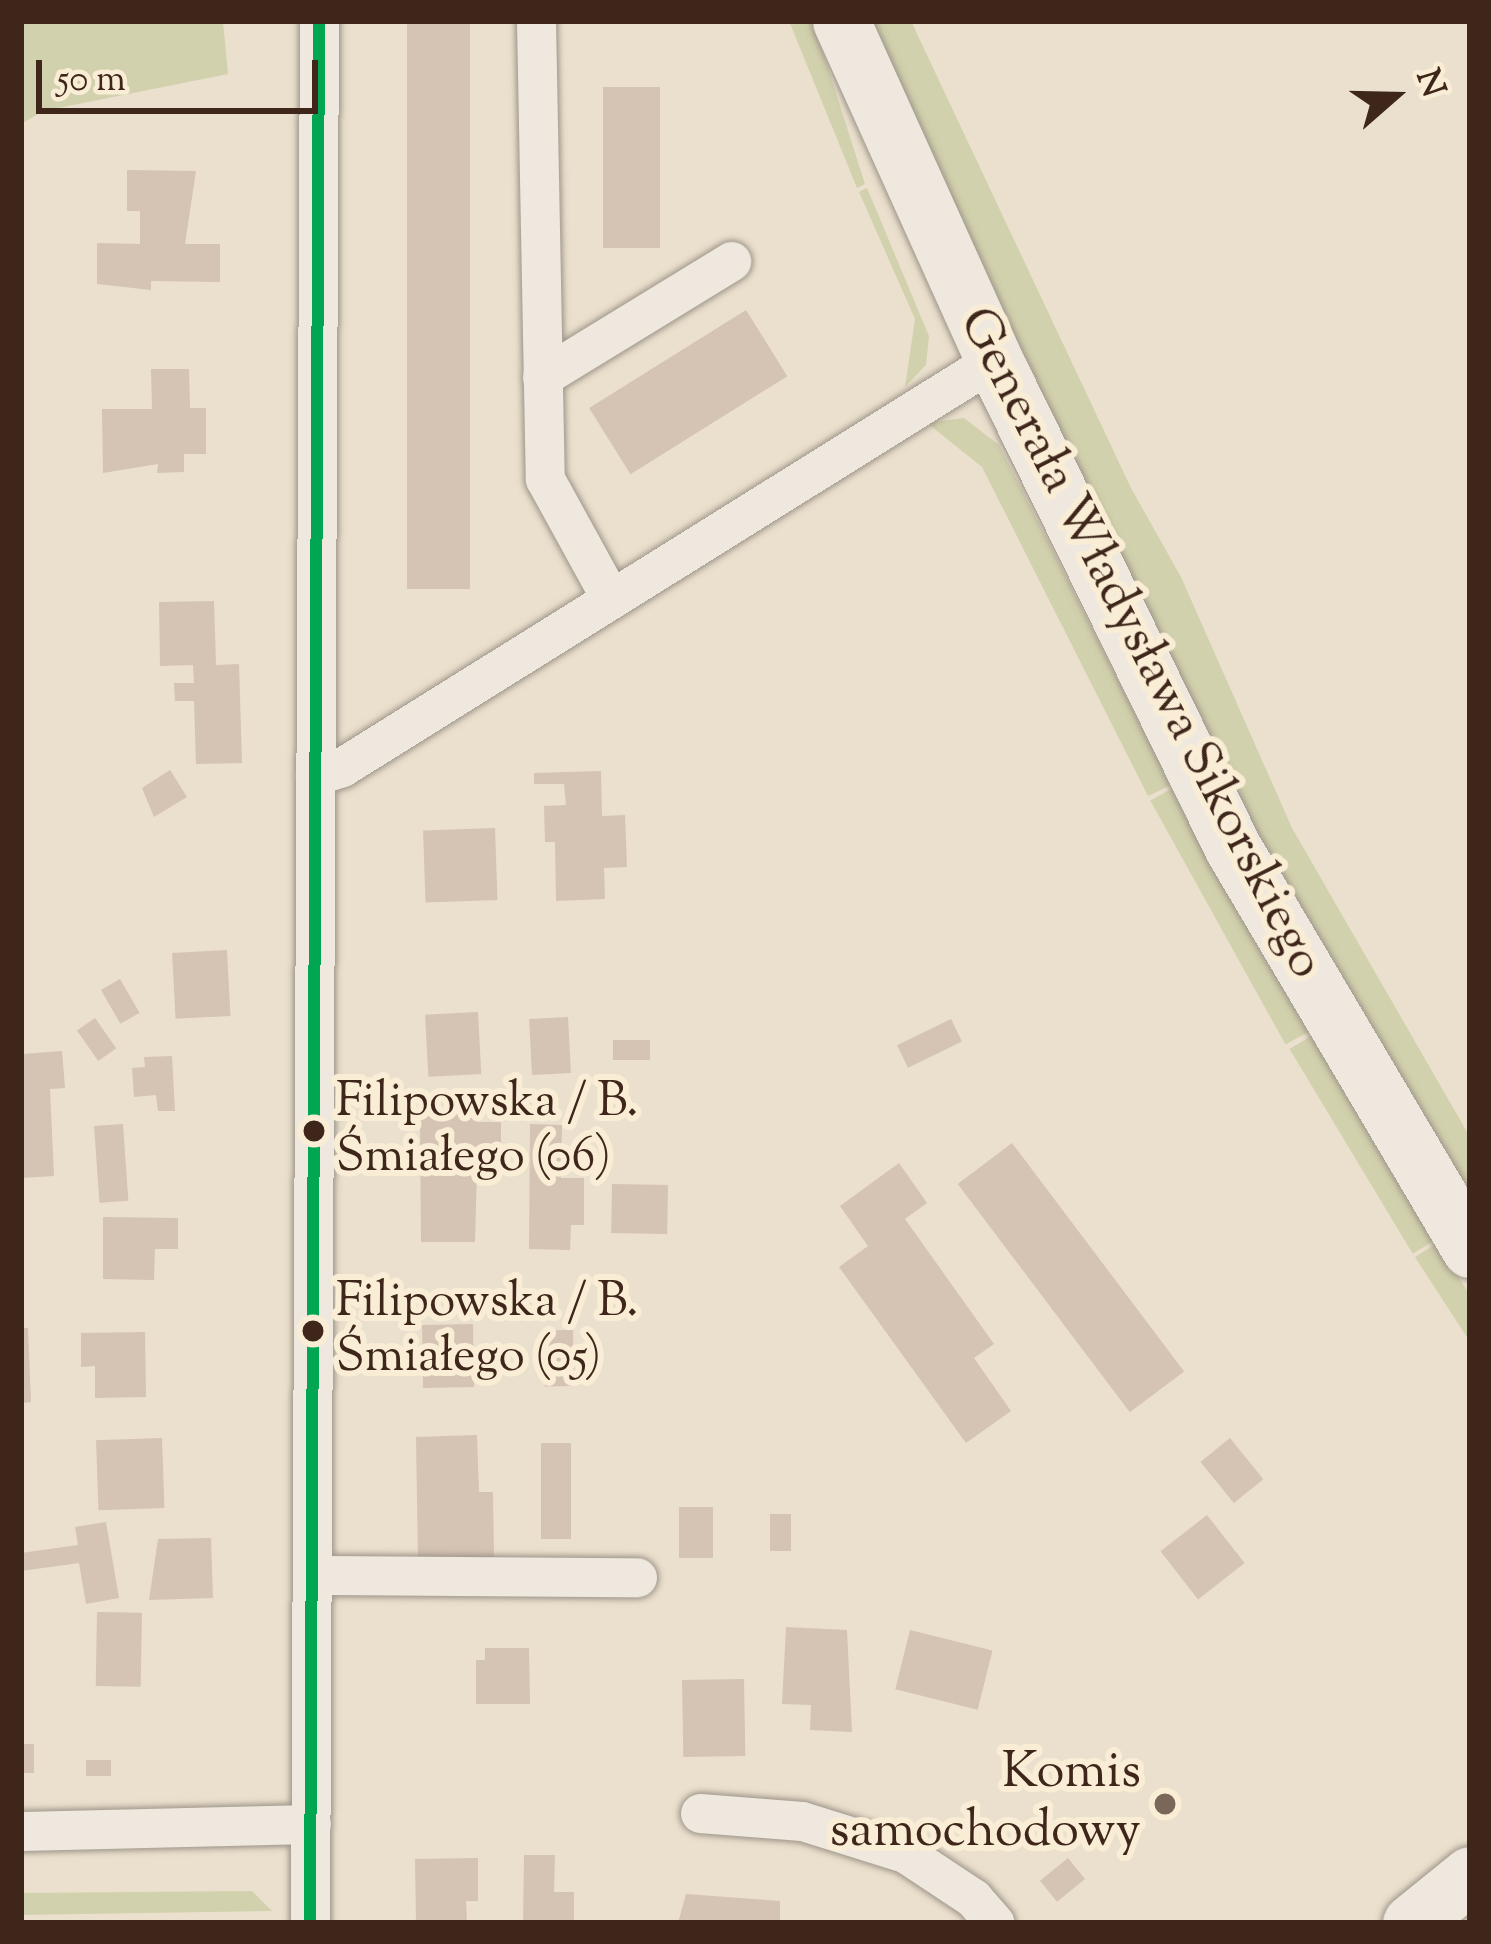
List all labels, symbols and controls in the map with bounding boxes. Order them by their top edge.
scale bar [42,36,324,110]
north arrow [1335,36,1455,156]
text: 50 m [57,55,126,107]
text: N [1402,63,1456,104]
street label: Generała Władysława Sikorskiego [943,299,1335,989]
place label: Filipowska / B. Śmiałego (06) [336,1074,638,1187]
marker: Filipowska / B. Śmiałego (06) [303,1120,325,1142]
place label: Filipowska / B. Śmiałego (05) [336,1274,638,1387]
marker: Filipowska / B. Śmiałego (05) [302,1320,324,1342]
place label: Komis samochodowy [829,1744,1141,1864]
marker: Komis samochodowy [1152,1791,1178,1817]

